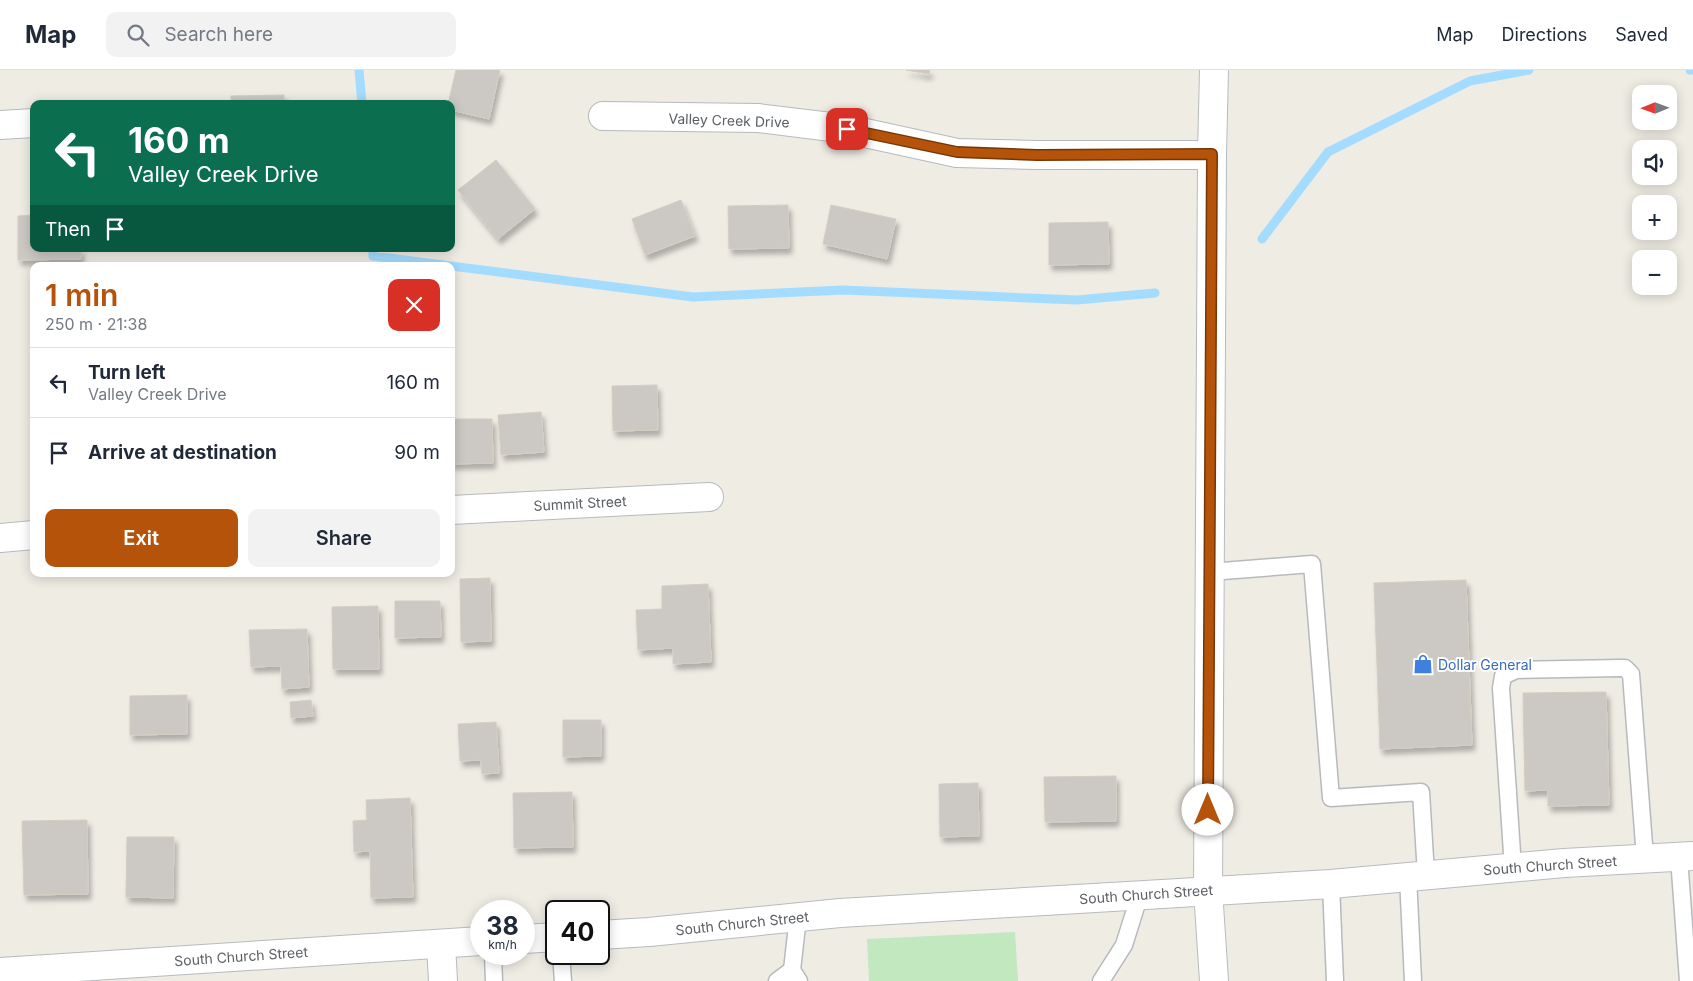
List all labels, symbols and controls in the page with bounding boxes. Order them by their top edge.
search box [106,12,456,57]
text: Map [25,20,76,49]
icon: search [124,21,152,49]
text: Search here [164,23,273,46]
text: Map [1436,24,1474,45]
text: Directions [1502,24,1587,45]
text: Saved [1615,24,1668,45]
north arrow [1632,85,1678,130]
map controls [1632,85,1677,295]
pin [826,108,868,150]
street label: Valley Creek Drive [668,109,790,131]
icon: arrive [833,115,861,143]
text: 160 m [128,119,230,161]
icon: left [45,120,110,185]
button: sound [1632,140,1677,185]
text: Valley Creek Drive [128,161,319,187]
button: + [1632,195,1677,240]
icon: arrive [101,215,129,243]
text: Then [45,218,91,241]
button: − [1632,250,1677,295]
text: 1 min [45,277,118,313]
button: close [388,279,440,331]
text: 250 m · 21:38 [45,314,147,334]
text: Turn left [88,361,166,384]
icon: left [45,369,73,397]
text: 160 m [387,371,440,394]
text: Valley Creek Drive [88,384,227,404]
icon: arrive [45,439,73,467]
text: Arrive at destination [88,441,277,464]
text: 90 m [394,441,440,464]
street label: Summit Street [533,492,627,514]
button: Exit [45,509,238,567]
button: Share [248,509,440,567]
shop icon: Dollar General [1412,653,1434,675]
place label: Dollar General [1438,656,1532,673]
position arrow [1181,783,1233,835]
street label: South Church Street [1483,852,1618,878]
street label: South Church Street [1079,881,1214,907]
speed limit sign: 40 [545,900,610,965]
street label: South Church Street [674,908,810,938]
text: 38 [486,911,519,941]
text: km/h [488,937,517,952]
street label: South Church Street [174,943,309,969]

